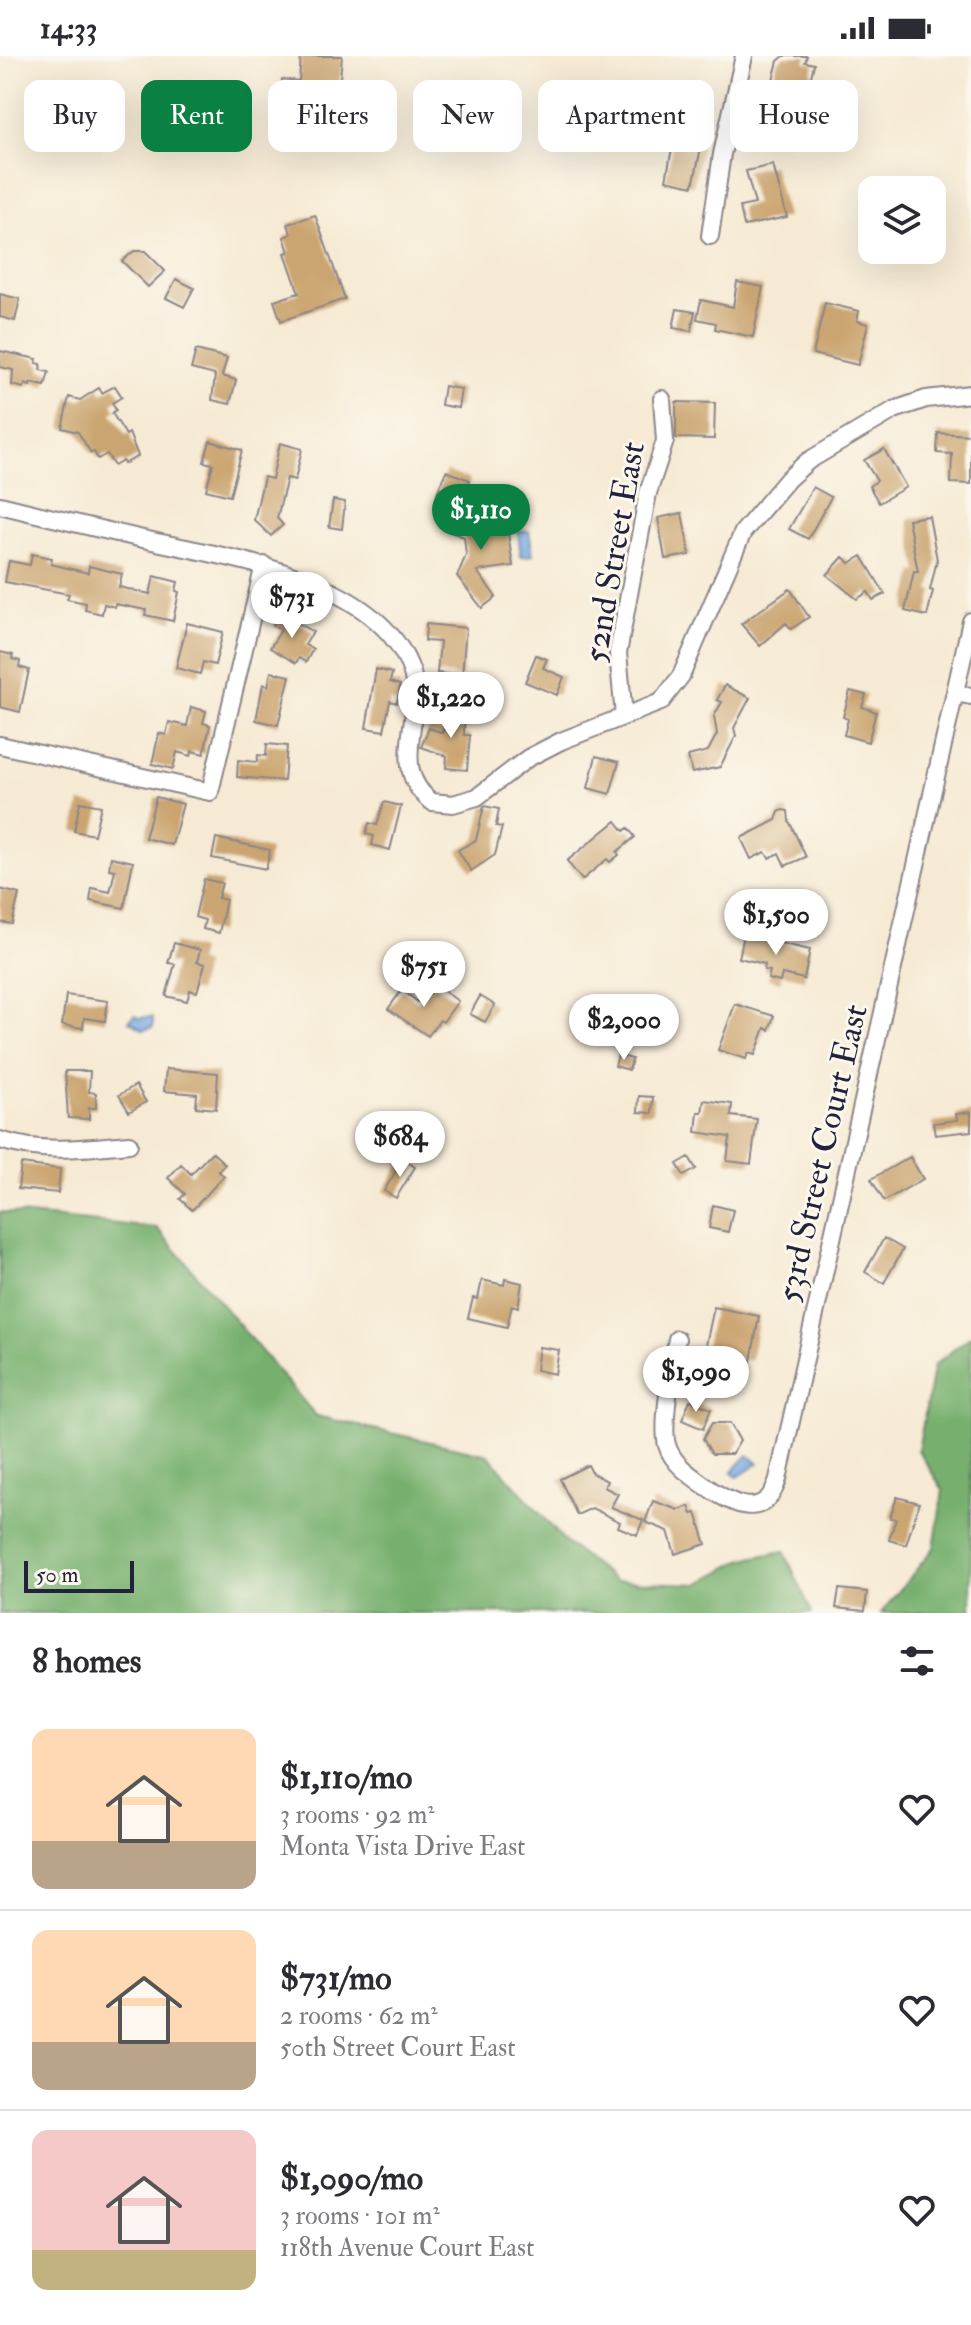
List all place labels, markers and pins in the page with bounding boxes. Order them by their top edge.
pin: $1,110 [416,484,546,552]
pin: $731 [245,572,339,640]
pin: $1,220 [386,672,516,740]
pin: $1,500 [711,889,841,957]
pin: $751 [377,941,471,1009]
pin: $2,000 [559,994,689,1062]
pin: $684 [353,1111,447,1179]
pin: $1,090 [631,1346,761,1414]

